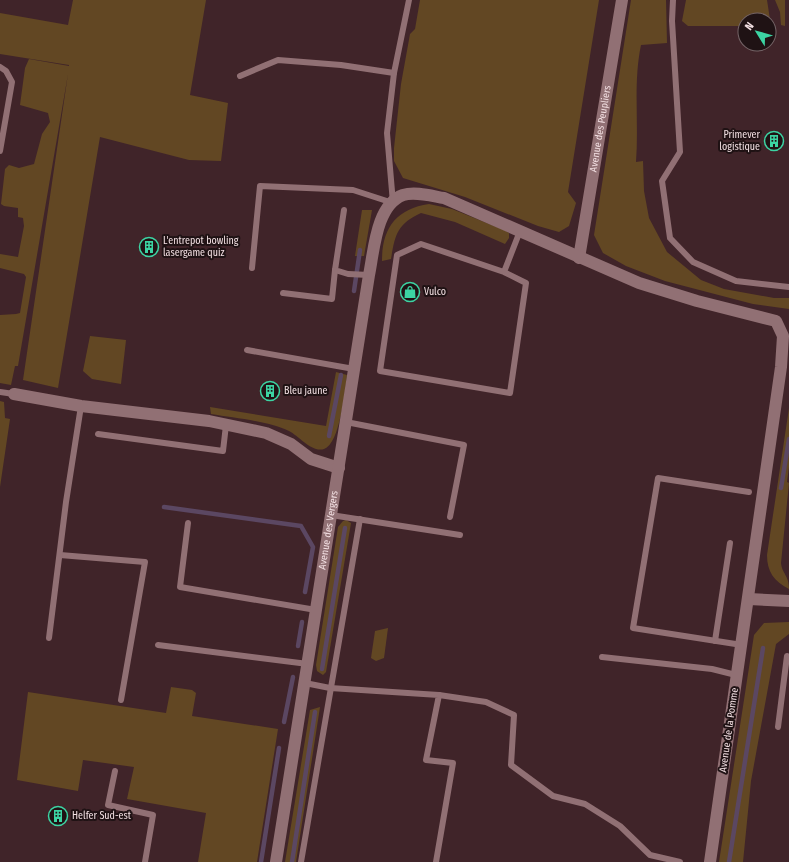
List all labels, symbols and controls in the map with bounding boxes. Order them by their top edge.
north arrow [737,12,777,52]
text: N [742,20,757,33]
street label: Avenue des Peupliers [587,85,614,173]
place label: Primever logistique [719,129,760,153]
building icon: Primever logistique [763,130,785,152]
place label: L'entrepot bowling lasergame quiz [163,235,239,259]
building icon: L'entrepot bowling lasergame quiz [138,236,160,258]
shop icon: Vulco [399,281,421,303]
place label: Vulco [424,286,446,298]
building icon: Bleu jaune [259,380,281,402]
place label: Bleu jaune [284,385,327,397]
street label: Avenue des Vergers [316,490,341,570]
street label: Avenue de la Pomme [717,687,741,773]
building icon: Helfer Sud-est [47,805,69,827]
place label: Helfer Sud-est [72,810,132,822]

